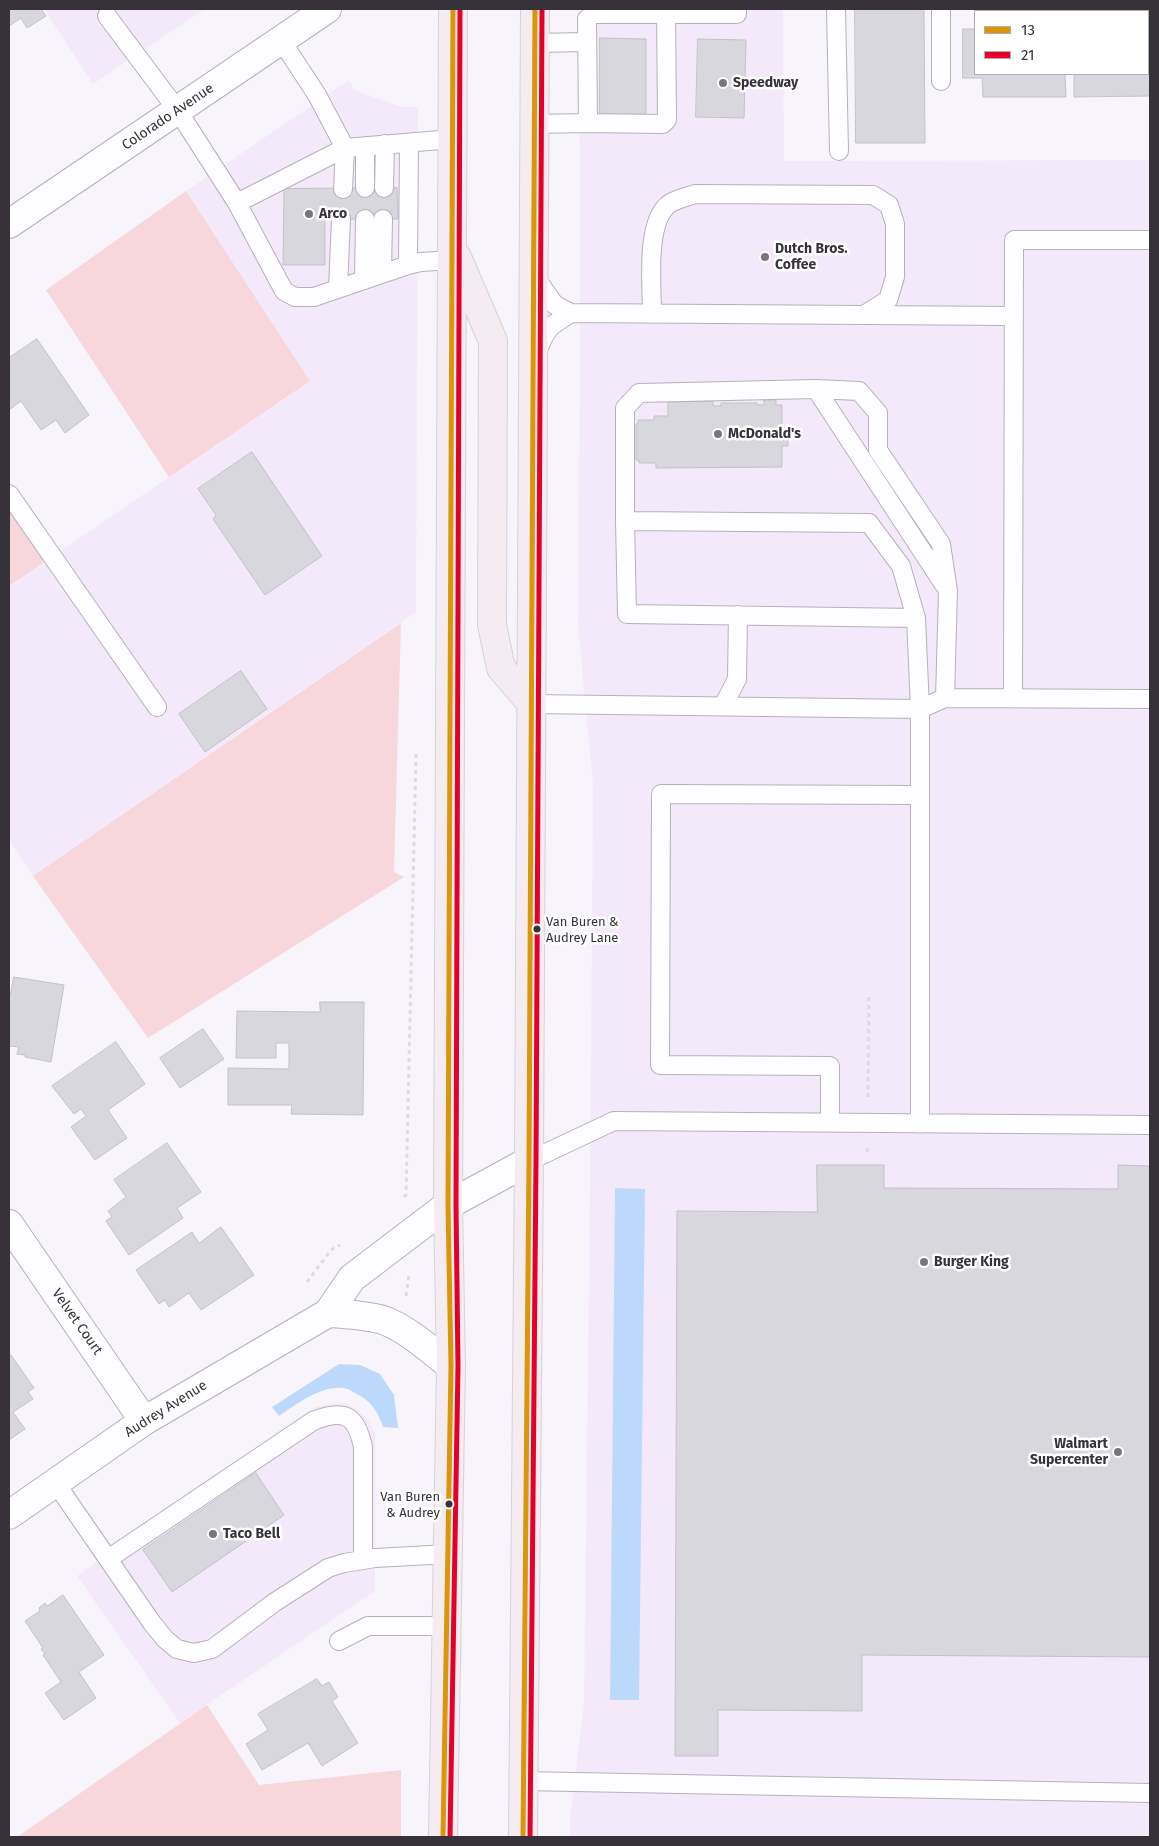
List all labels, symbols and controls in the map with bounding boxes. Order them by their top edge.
legend [974,10,1149,75]
text: 13 [1021,21,1035,39]
text: 21 [1021,46,1035,64]
place label: Speedway [733,75,798,91]
marker: Speedway [717,77,729,89]
street label: Colorado Avenue [119,80,217,154]
place label: Arco [319,206,347,222]
marker: Arco [303,208,315,220]
place label: Dutch Bros. Coffee [775,241,848,274]
marker: Dutch Bros. Coffee [759,251,771,263]
place label: McDonald's [728,426,801,442]
marker: McDonald's [712,428,724,440]
place label: Van Buren & Audrey Lane [546,914,619,945]
marker: Van Buren & Audrey Lane [532,924,542,934]
place label: Burger King [934,1254,1009,1270]
marker: Burger King [918,1256,930,1268]
street label: Velvet Court [48,1286,106,1358]
street label: Audrey Avenue [122,1377,210,1441]
place label: Walmart Supercenter [1030,1436,1108,1468]
marker: Walmart Supercenter [1112,1446,1124,1458]
place label: Van Buren & Audrey [380,1489,440,1520]
marker: Van Buren & Audrey [444,1499,454,1509]
place label: Taco Bell [223,1526,280,1542]
marker: Taco Bell [207,1528,219,1540]

